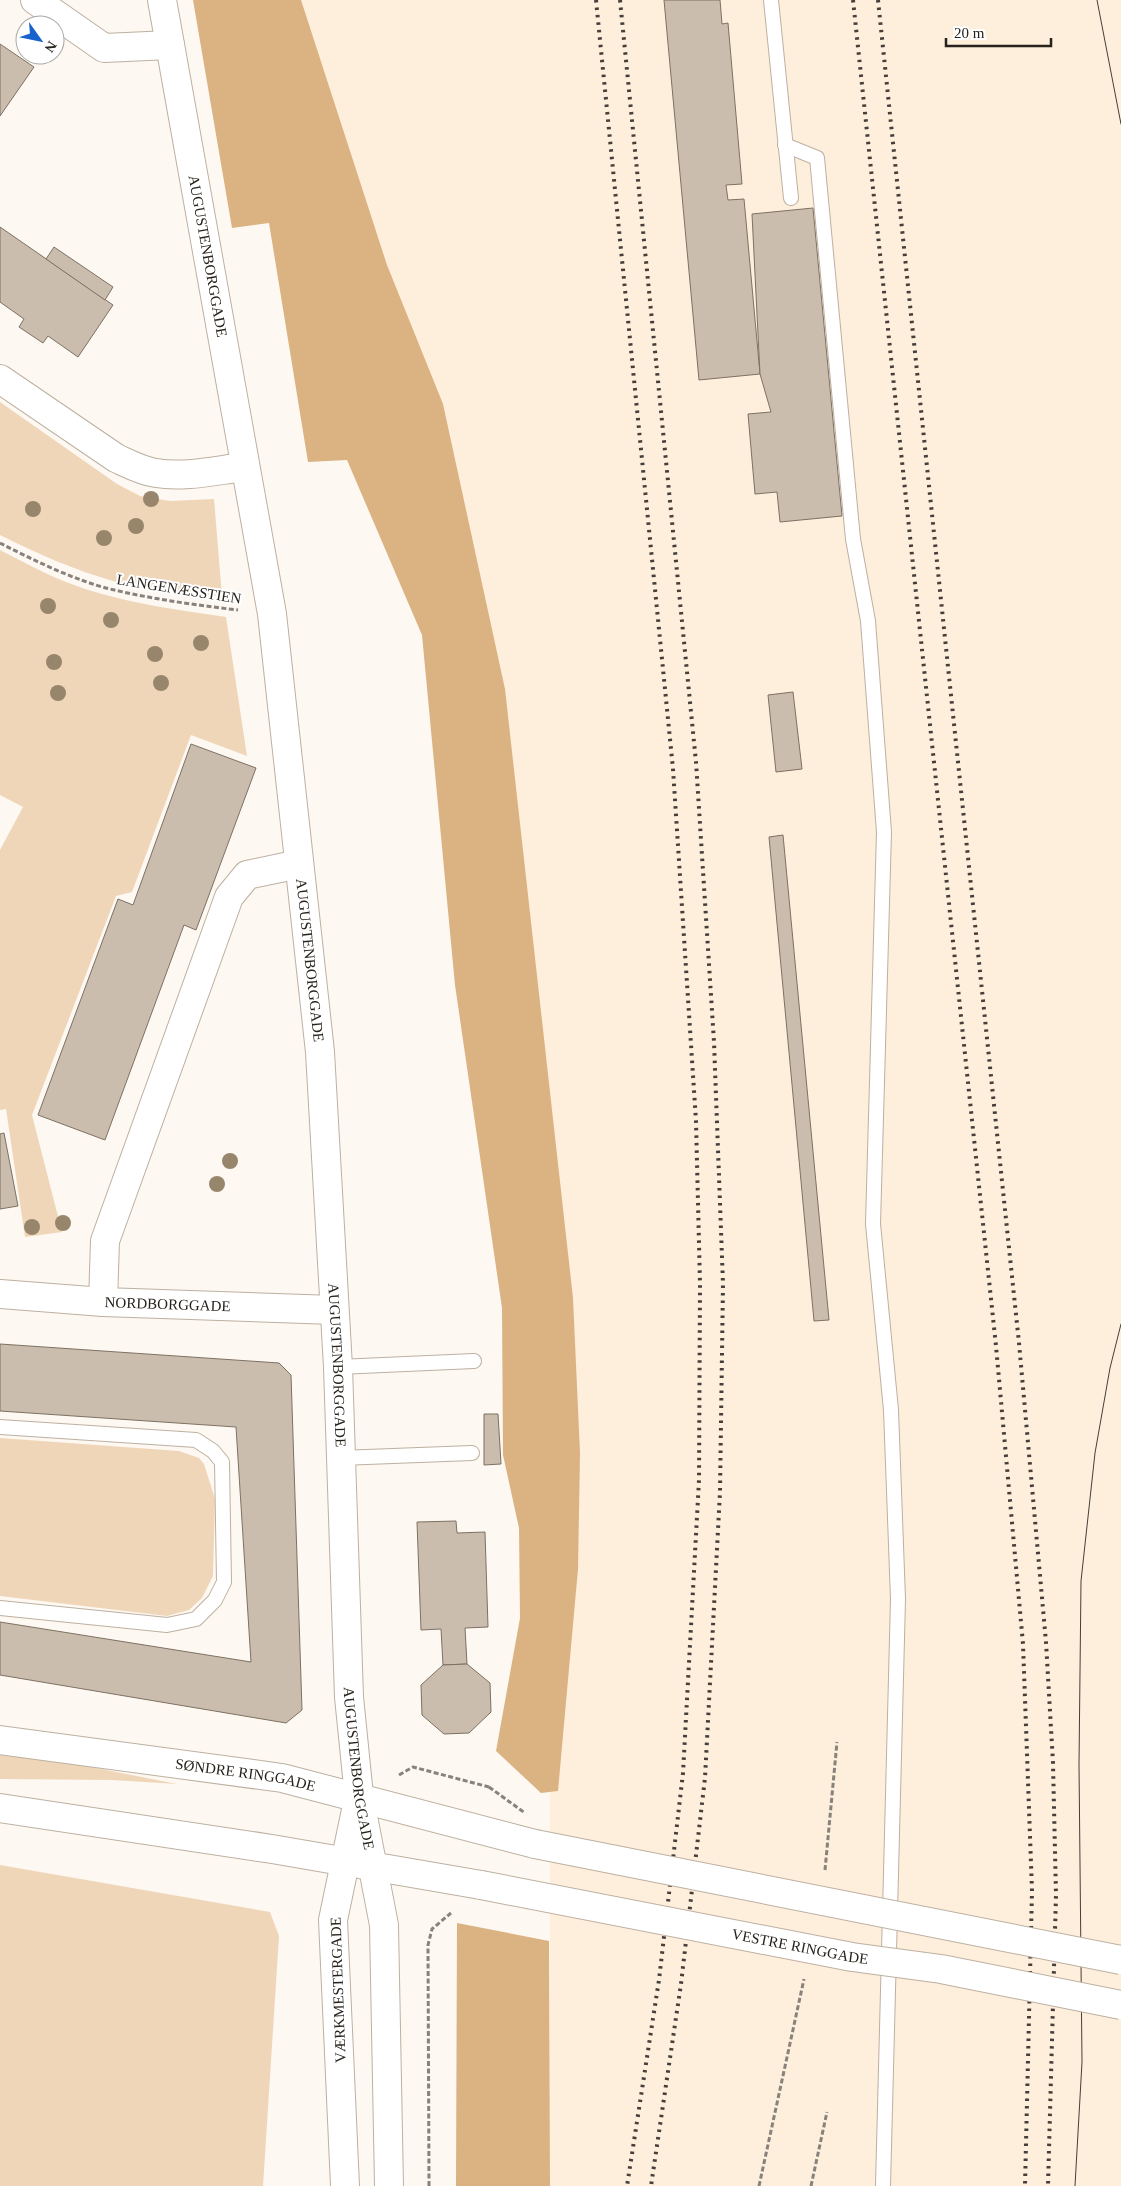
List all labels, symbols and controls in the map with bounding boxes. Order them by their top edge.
north arrow [15,15,65,65]
scale bar [946,15,1051,47]
text: 20 m [954,25,985,41]
text: N [41,38,60,55]
street label: AUGUSTENBORGGADE [185,174,230,338]
street label: LANGENÆSSTIEN [116,571,243,607]
street label: AUGUSTENBORGGADE [293,878,327,1043]
street label: AUGUSTENBORGGADE [325,1283,349,1447]
street label: NORDBORGGADE [104,1294,231,1314]
street label: AUGUSTENBORGGADE [341,1686,377,1851]
street label: SØNDRE RINGGADE [174,1756,317,1794]
street label: VÆRKMESTERGADE [327,1917,349,2063]
street label: VESTRE RINGGADE [730,1926,869,1967]

